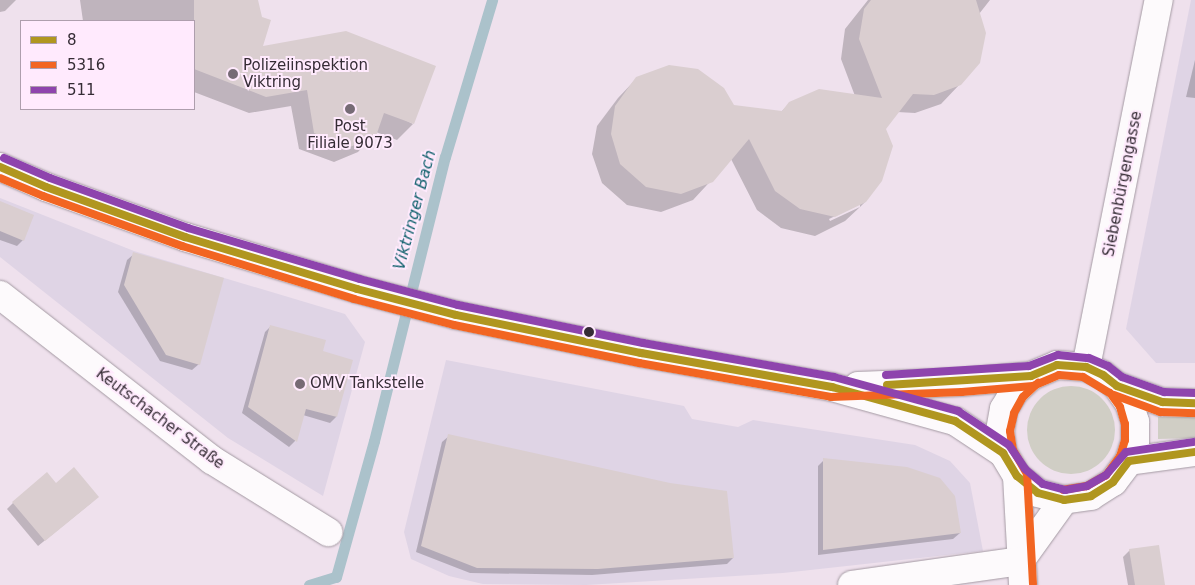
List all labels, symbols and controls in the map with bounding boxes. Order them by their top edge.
legend [20,20,195,110]
text: 8 [67,31,77,49]
text: 5316 [67,56,105,74]
place label: Polizeiinspektion Viktring [243,56,368,91]
marker: Polizeiinspektion Viktring [227,68,239,80]
text: 511 [67,81,96,99]
marker: Post Filiale 9073 [344,103,356,115]
street label: Siebenbürgengasse [1100,110,1146,258]
place label: Post Filiale 9073 [307,117,393,152]
water label: Viktringer Bach [390,148,440,272]
unlabelled marker [584,327,594,337]
street label: Keutschacher Straße [92,365,228,473]
place label: OMV Tankstelle [310,375,424,393]
marker: OMV Tankstelle [294,378,306,390]

